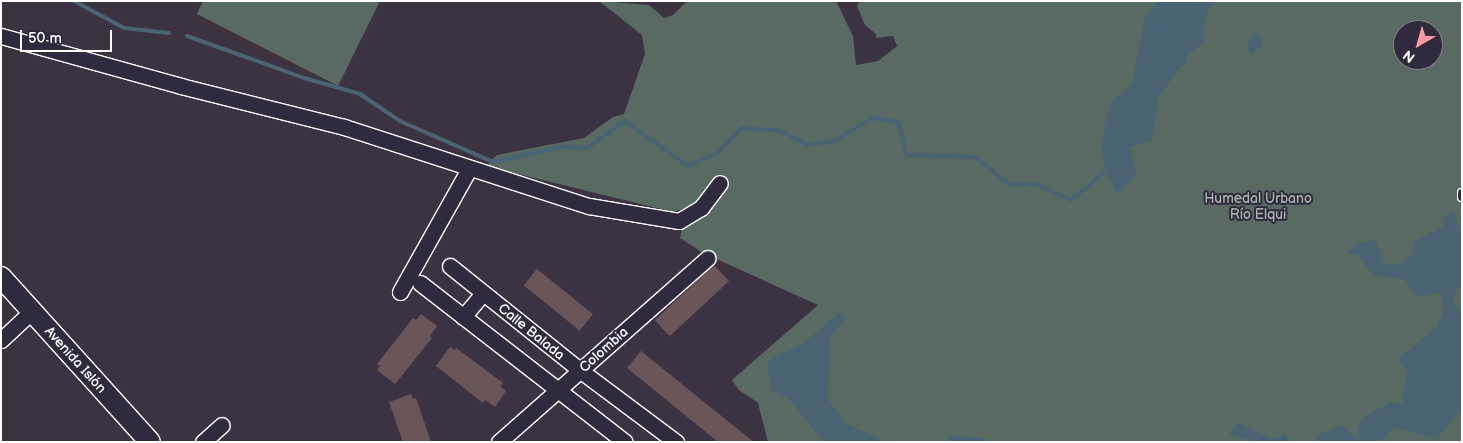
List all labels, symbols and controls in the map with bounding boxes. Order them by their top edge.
scale bar [22,20,115,52]
north arrow [1393,20,1443,70]
text: 50 m [28,29,62,48]
text: N [1400,46,1418,66]
park label: Humedal Urbano Río Elqui [1204,191,1312,223]
street label: Calle Balada [494,300,568,364]
street label: Avenida Islón [41,323,109,397]
street label: Colombia [576,324,632,376]

